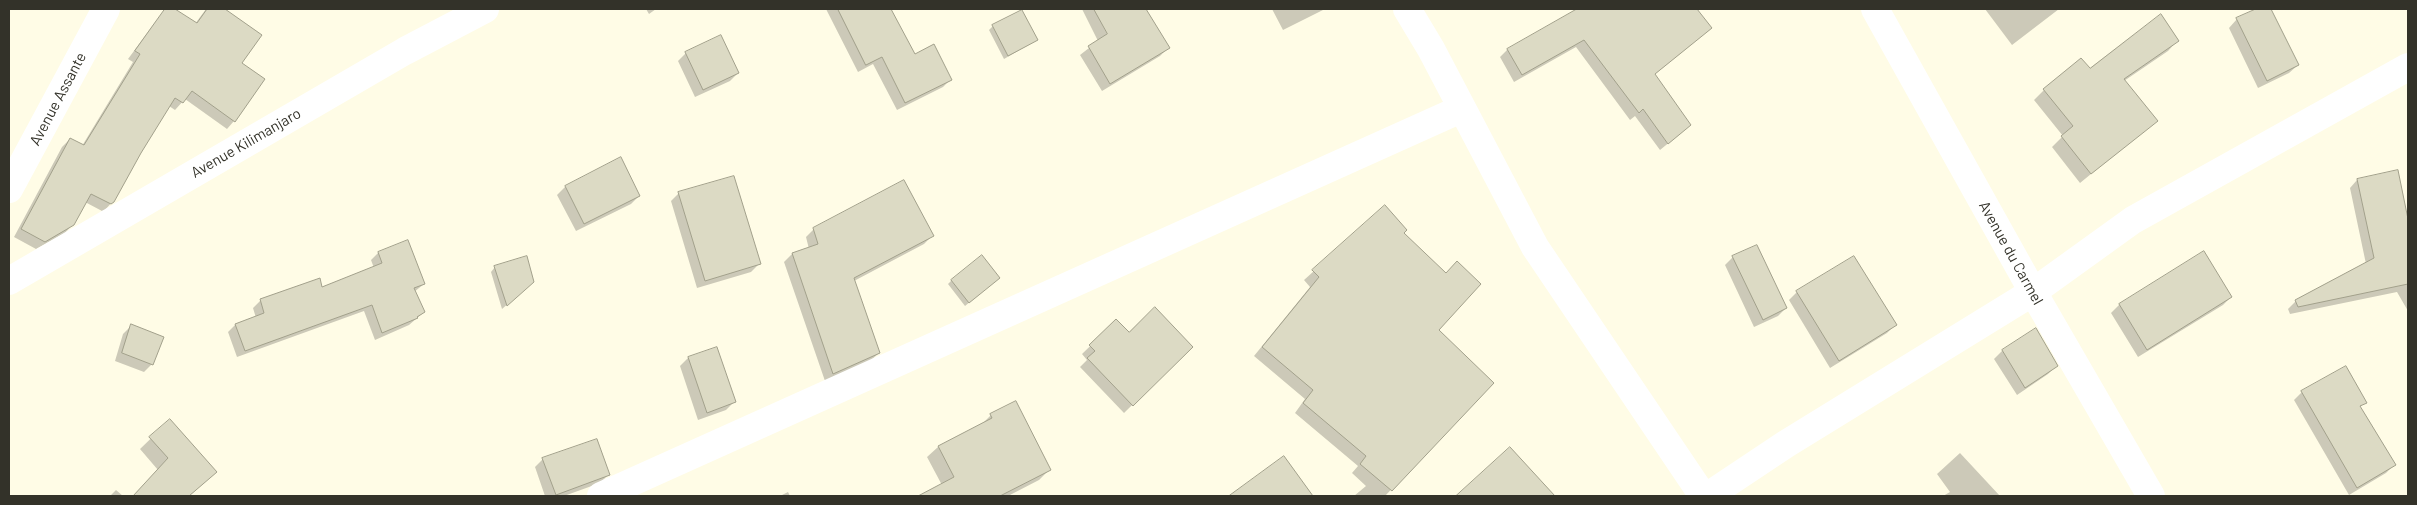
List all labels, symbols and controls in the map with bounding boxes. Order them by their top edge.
street label: Avenue Assante [26,49,90,149]
street label: Avenue Kilimanjaro [188,104,304,182]
street label: Avenue du Carmel [1975,198,2047,308]

